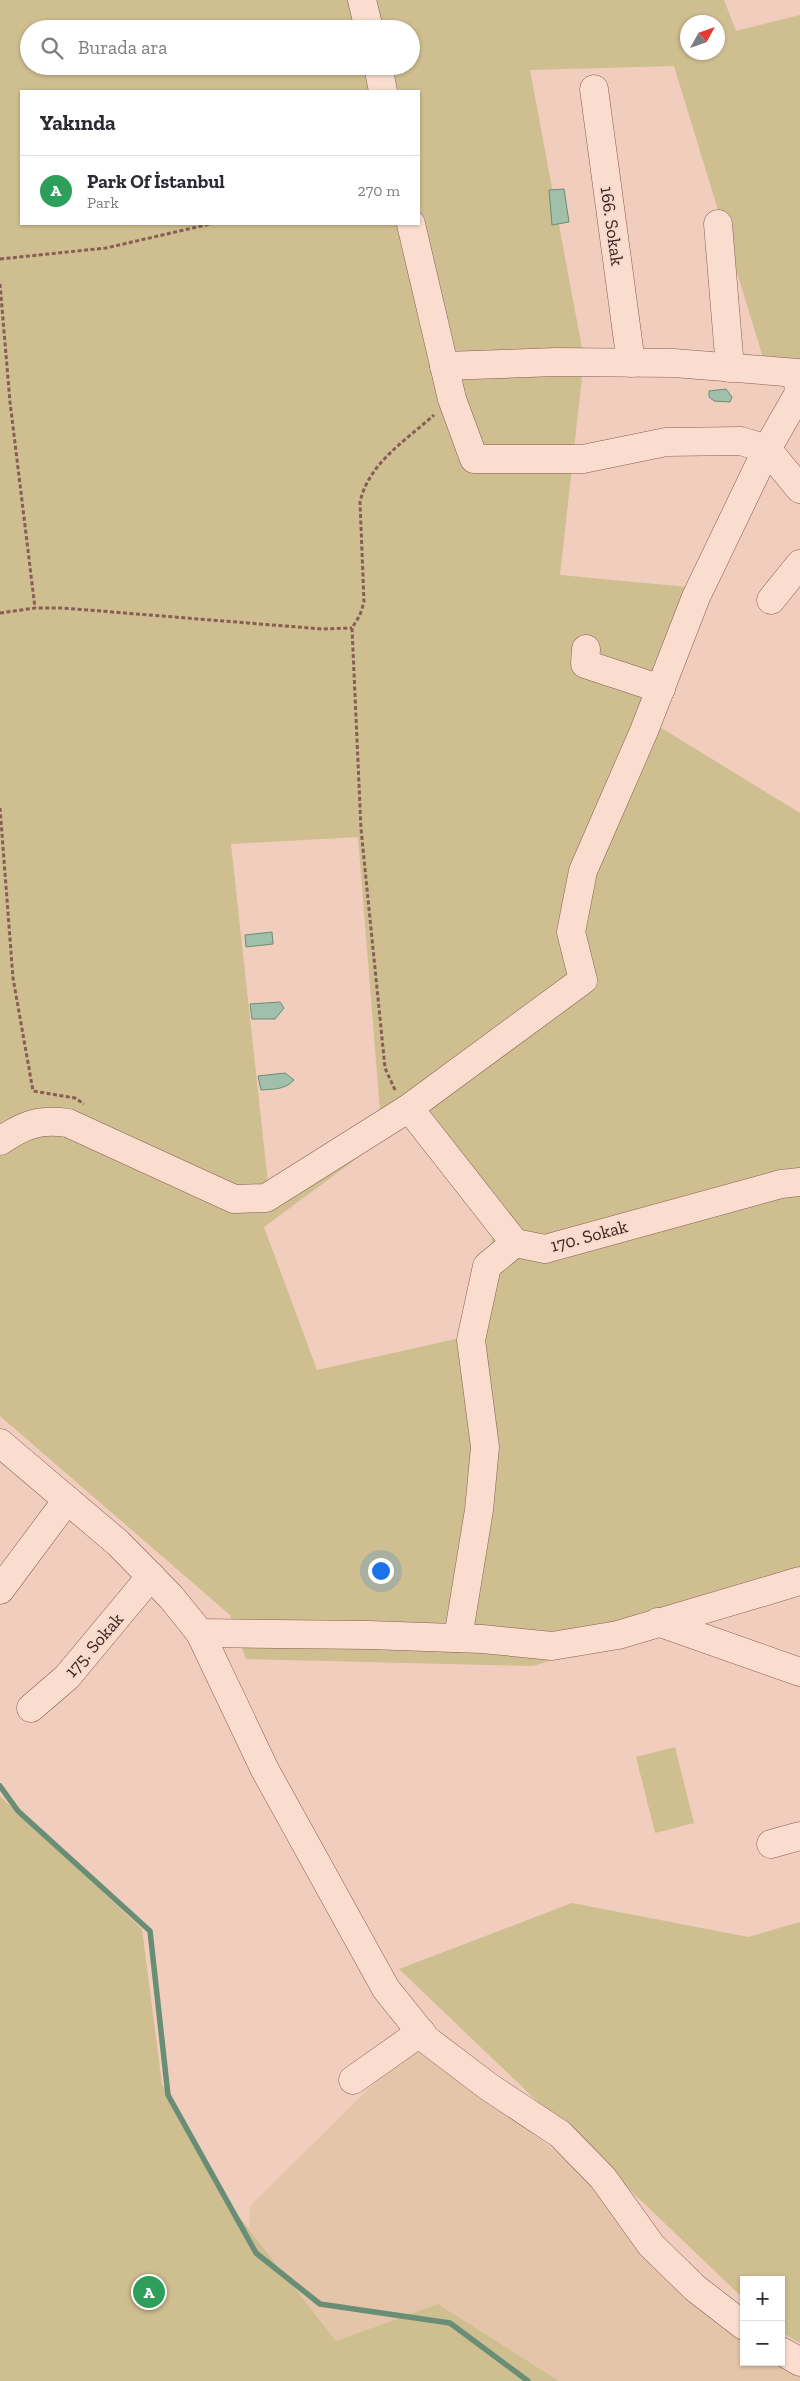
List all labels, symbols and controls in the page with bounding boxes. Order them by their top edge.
north arrow [680,15,725,60]
search box [20,20,420,75]
icon: search [38,34,66,62]
text: Burada ara [78,36,168,59]
text: Yakında [40,110,116,135]
text: Park Of İstanbul [87,170,225,193]
text: A [51,181,62,200]
text: 270 m [358,181,400,200]
street label: 166. Sokak [596,185,629,268]
text: Park [87,193,119,212]
street label: 170. Sokak [548,1215,631,1257]
your location [368,1558,394,1584]
street label: 175. Sokak [60,1608,128,1682]
pin: A [133,2273,165,2311]
map controls [740,2276,785,2366]
button: + [740,2276,785,2321]
button: − [740,2321,785,2366]

